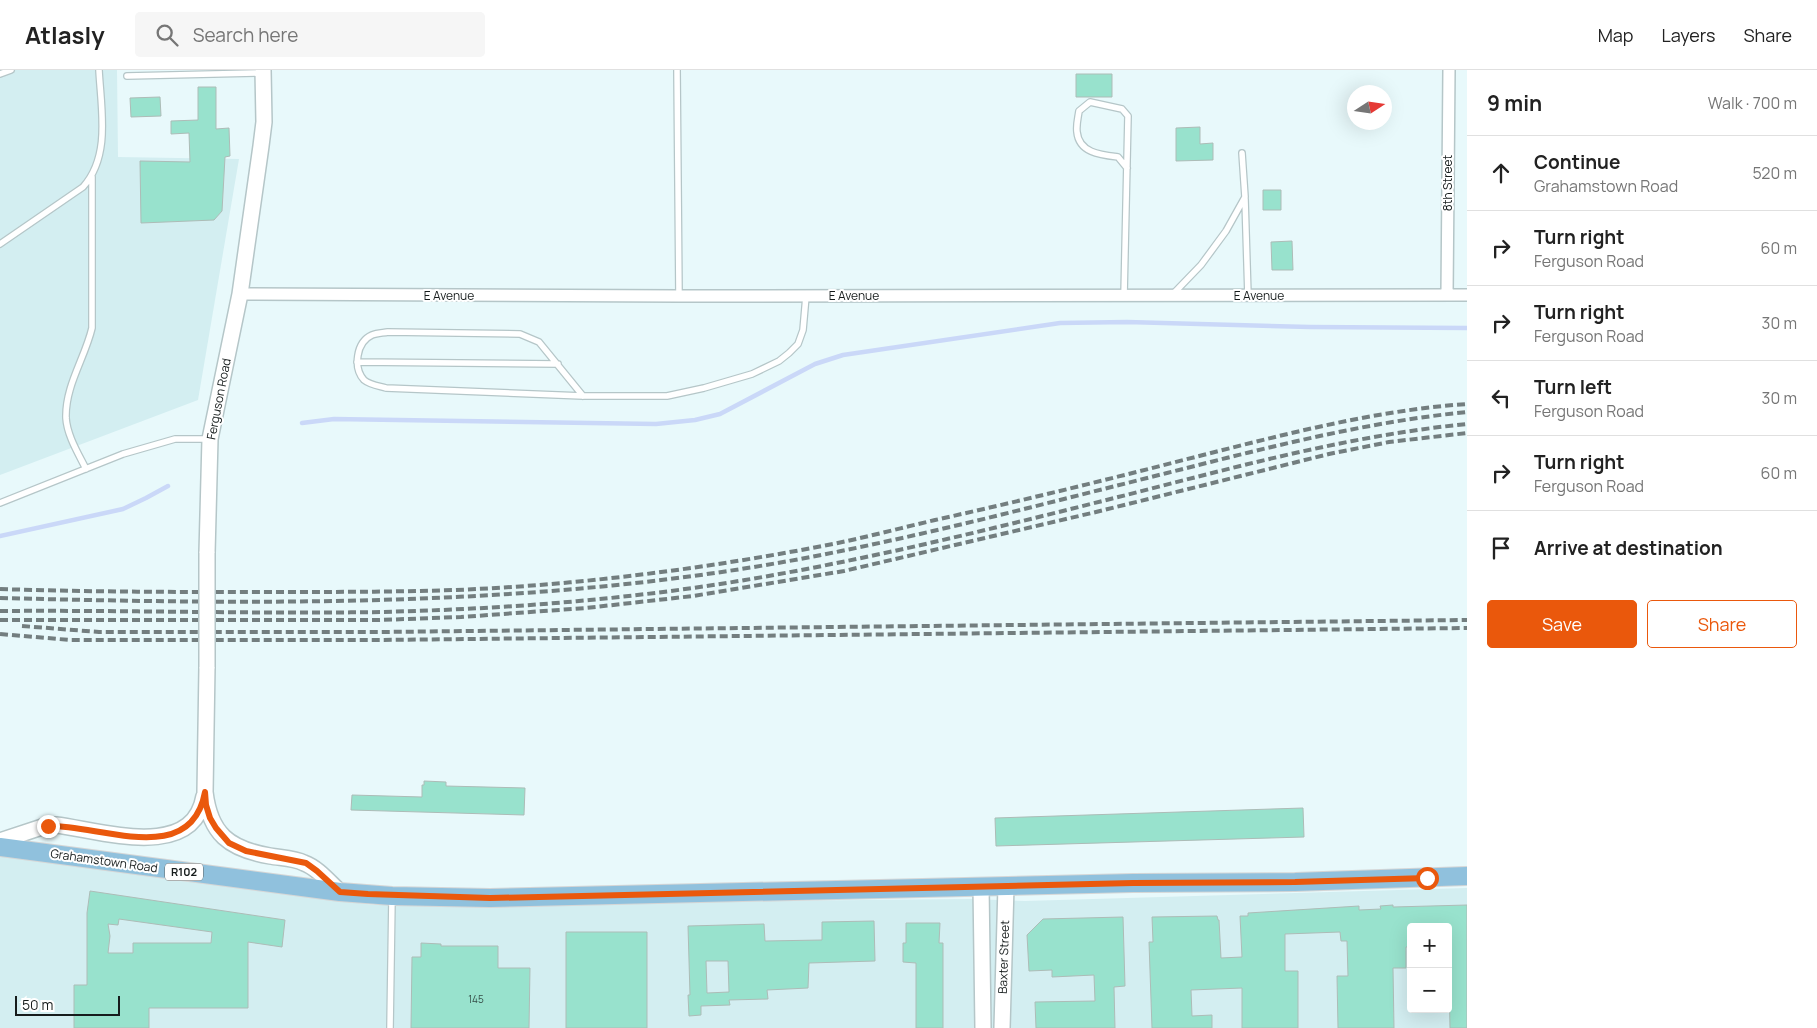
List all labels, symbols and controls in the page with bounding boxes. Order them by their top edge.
search box [135,12,485,57]
text: Atlasly [25,18,105,51]
icon: search [153,21,181,49]
text: Search here [193,22,298,48]
text: Map [1598,23,1633,47]
text: Layers [1661,23,1715,47]
text: Share [1743,23,1792,47]
north arrow [1347,85,1392,130]
text: 9 min [1487,89,1542,117]
text: Walk · 700 m [1708,92,1797,114]
text: Continue [1534,149,1620,175]
street label: 8th Street [1439,155,1456,211]
icon: ahead [1487,159,1515,187]
text: 520 m [1753,162,1797,184]
text: Grahamstown Road [1534,175,1678,197]
text: Turn right [1534,224,1624,250]
icon: right [1487,234,1515,262]
text: 60 m [1761,237,1797,259]
text: Ferguson Road [1534,250,1644,272]
street label: E Avenue [424,287,474,304]
street label: E Avenue [829,287,879,304]
street label: E Avenue [1234,287,1284,304]
text: Turn right [1534,299,1624,325]
icon: right [1487,309,1515,337]
text: 30 m [1762,312,1797,334]
text: Ferguson Road [1534,325,1644,347]
street label: Ferguson Road [202,357,235,441]
text: Turn left [1534,374,1612,400]
icon: left [1487,384,1515,412]
text: 30 m [1762,387,1797,409]
text: Ferguson Road [1534,400,1644,422]
text: Turn right [1534,449,1624,475]
icon: right [1487,459,1515,487]
text: 60 m [1761,462,1797,484]
text: Ferguson Road [1534,475,1644,497]
icon: arrive [1487,534,1515,562]
text: Arrive at destination [1534,535,1723,561]
button: Save [1487,600,1637,648]
button: Share [1647,600,1797,648]
route end [37,815,60,838]
street label: Grahamstown Road [49,845,159,876]
road number: R102 [165,864,203,880]
route start [1416,867,1439,890]
street label: Baxter Street [994,920,1013,994]
map controls [1407,923,1452,1013]
button: + [1407,923,1452,968]
button: − [1407,968,1452,1013]
house number: 145 [468,992,484,1006]
scale bar [15,993,120,1016]
text: 50 m [22,995,53,1014]

